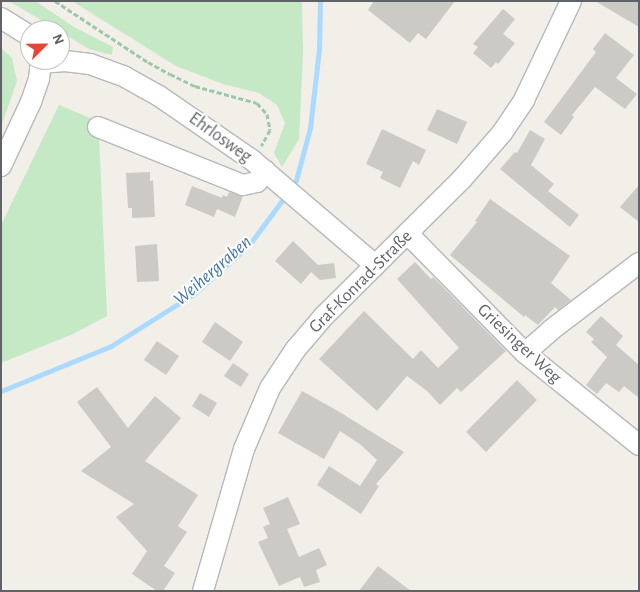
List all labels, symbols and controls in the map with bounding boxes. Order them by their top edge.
north arrow [20,20,70,70]
text: N [50,32,66,47]
street label: Ehrlosweg [184,108,256,168]
street label: Graf-Konrad-Straße [305,226,417,338]
water label: Weihergraben [169,231,257,311]
street label: Griesinger Weg [472,300,566,388]

